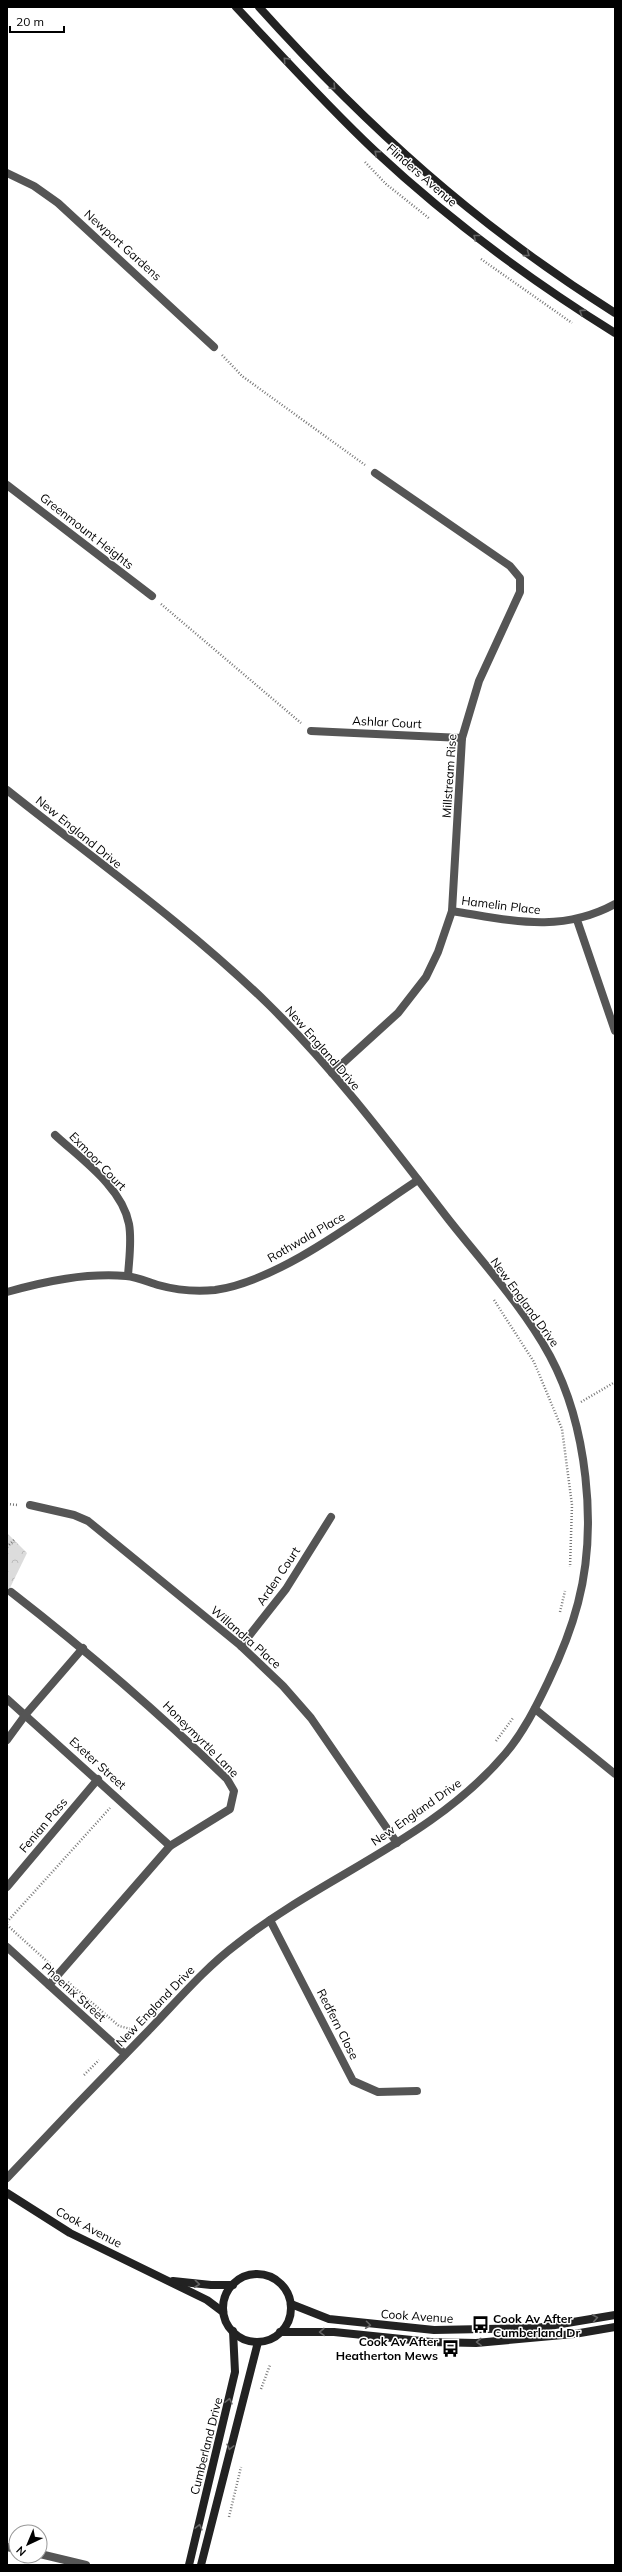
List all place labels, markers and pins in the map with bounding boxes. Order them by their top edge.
place label: Cook Av After Cumberland Dr [493,2311,580,2340]
bus stop icon: Cook Av After Cumberland Dr [470,2315,490,2335]
place label: Cook Av After Heatherton Mews [336,2334,438,2363]
bus stop icon: Cook Av After Heatherton Mews [441,2338,461,2358]

